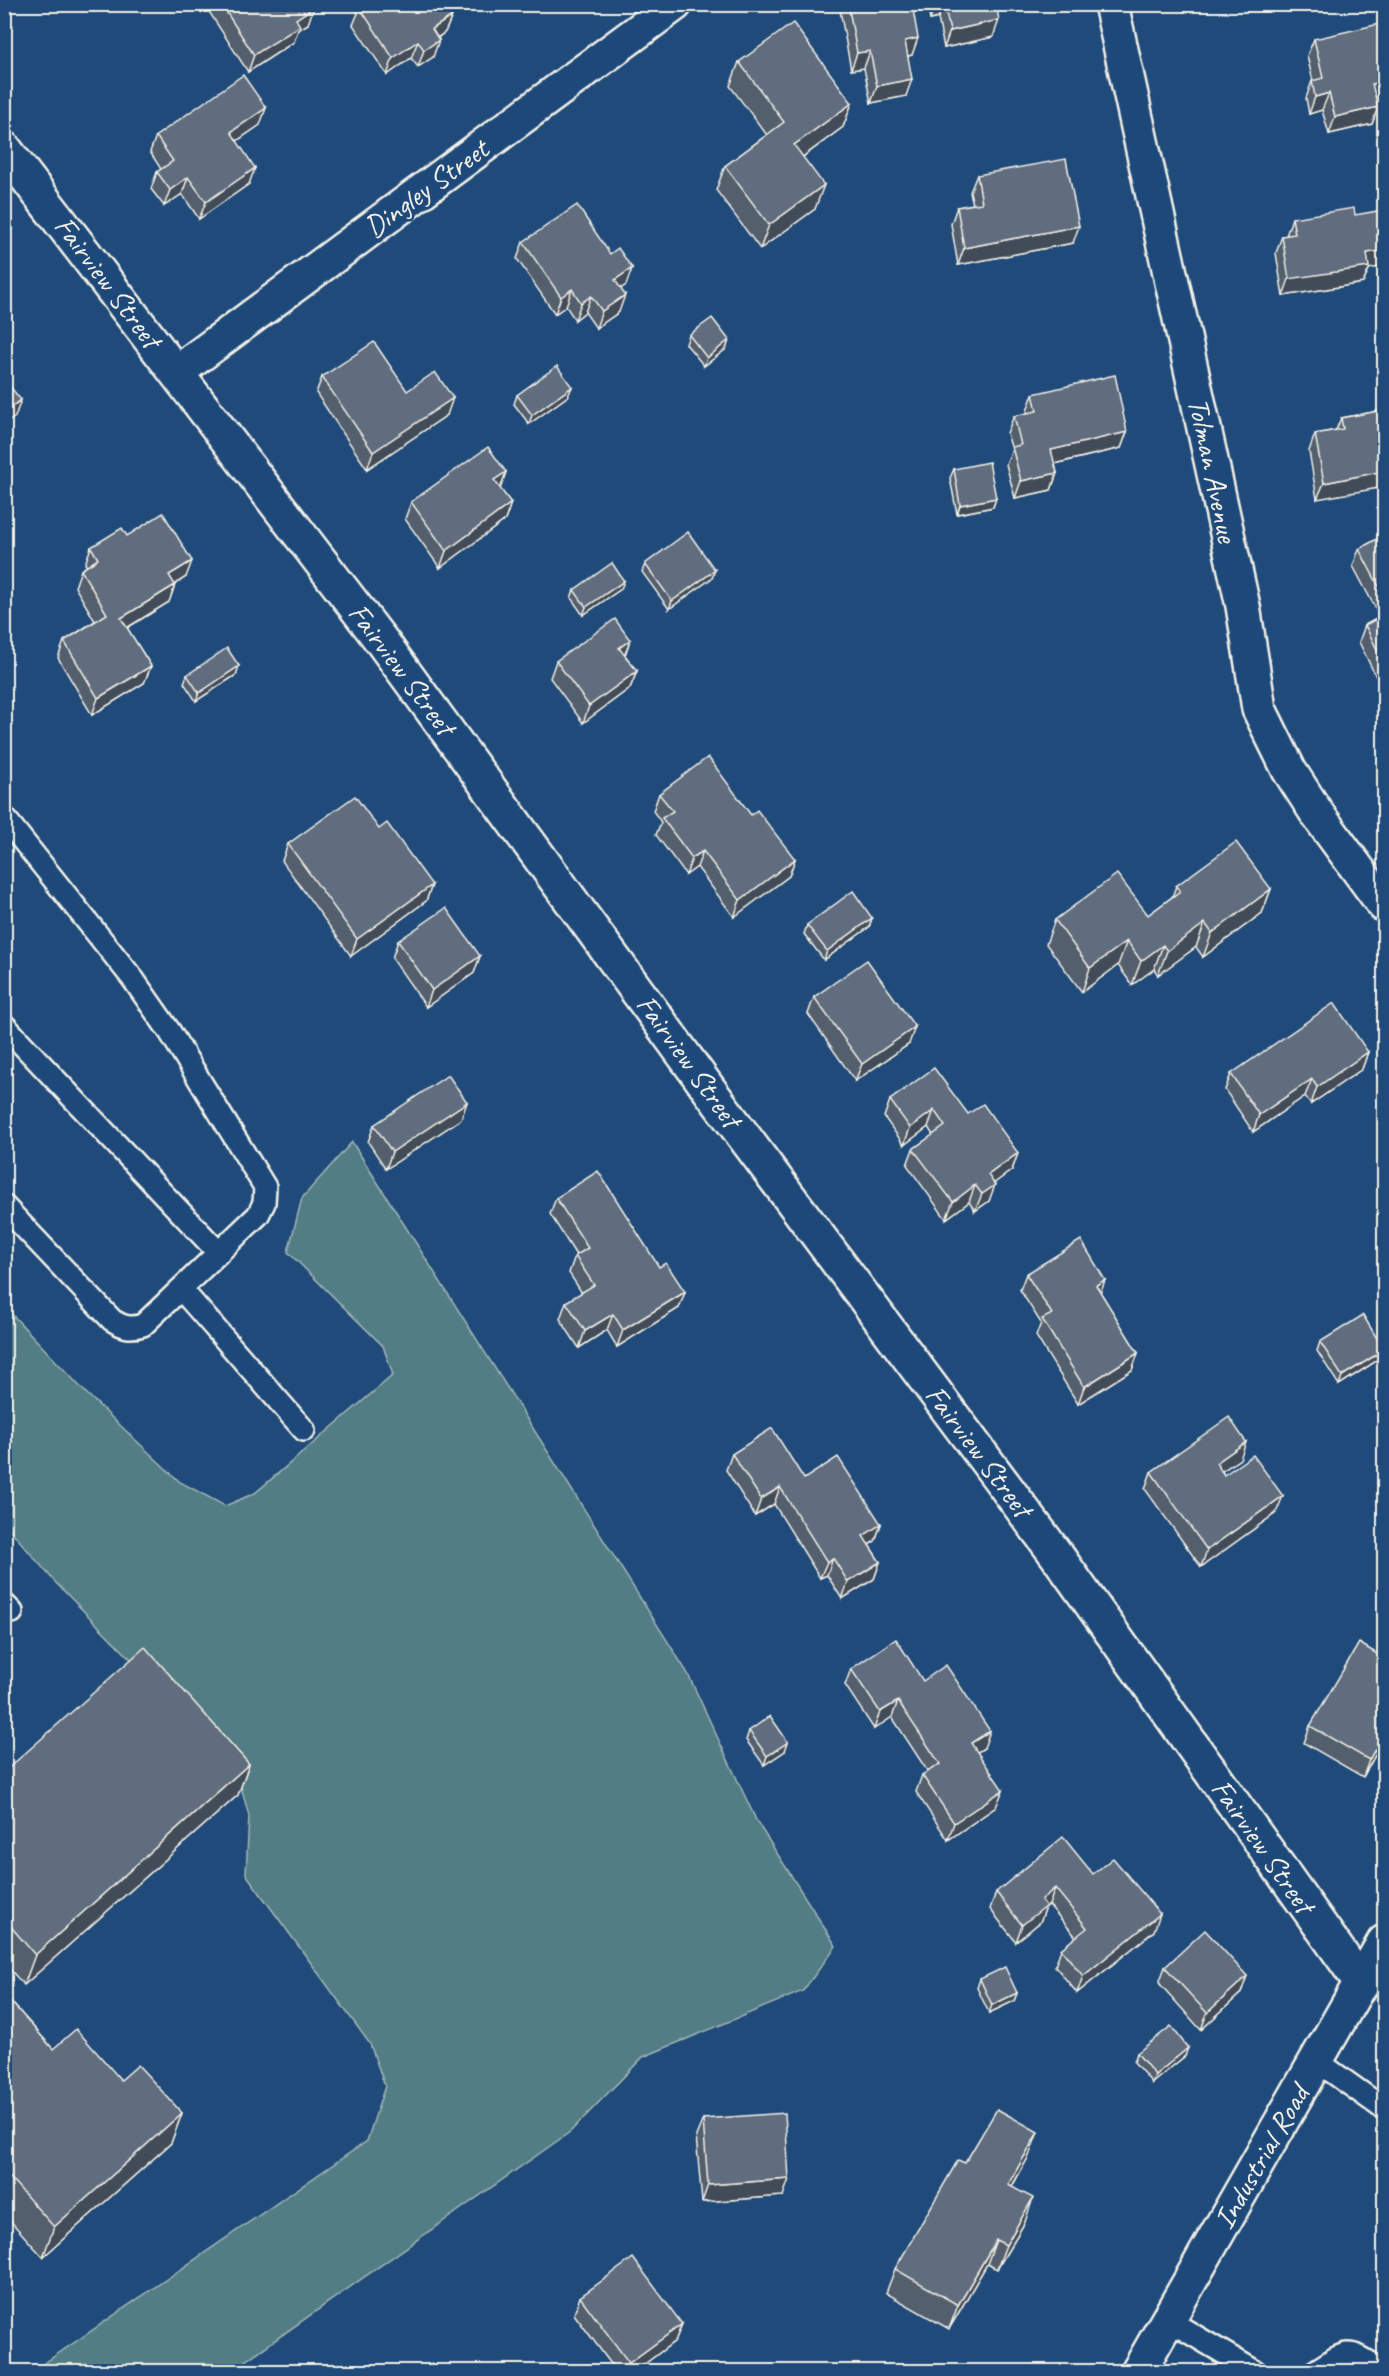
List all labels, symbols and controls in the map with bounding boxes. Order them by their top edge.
street label: Dingley Street [356,128,498,246]
street label: Fairview Street [46,208,172,359]
street label: Tolman Avenue [1179,394,1247,548]
street label: Fairview Street [340,595,466,746]
street label: Fairview Street [628,987,753,1138]
street label: Fairview Street [917,1377,1043,1528]
street label: Fairview Street [1203,1771,1326,1924]
street label: Industrial Road [1205,2075,1319,2236]

